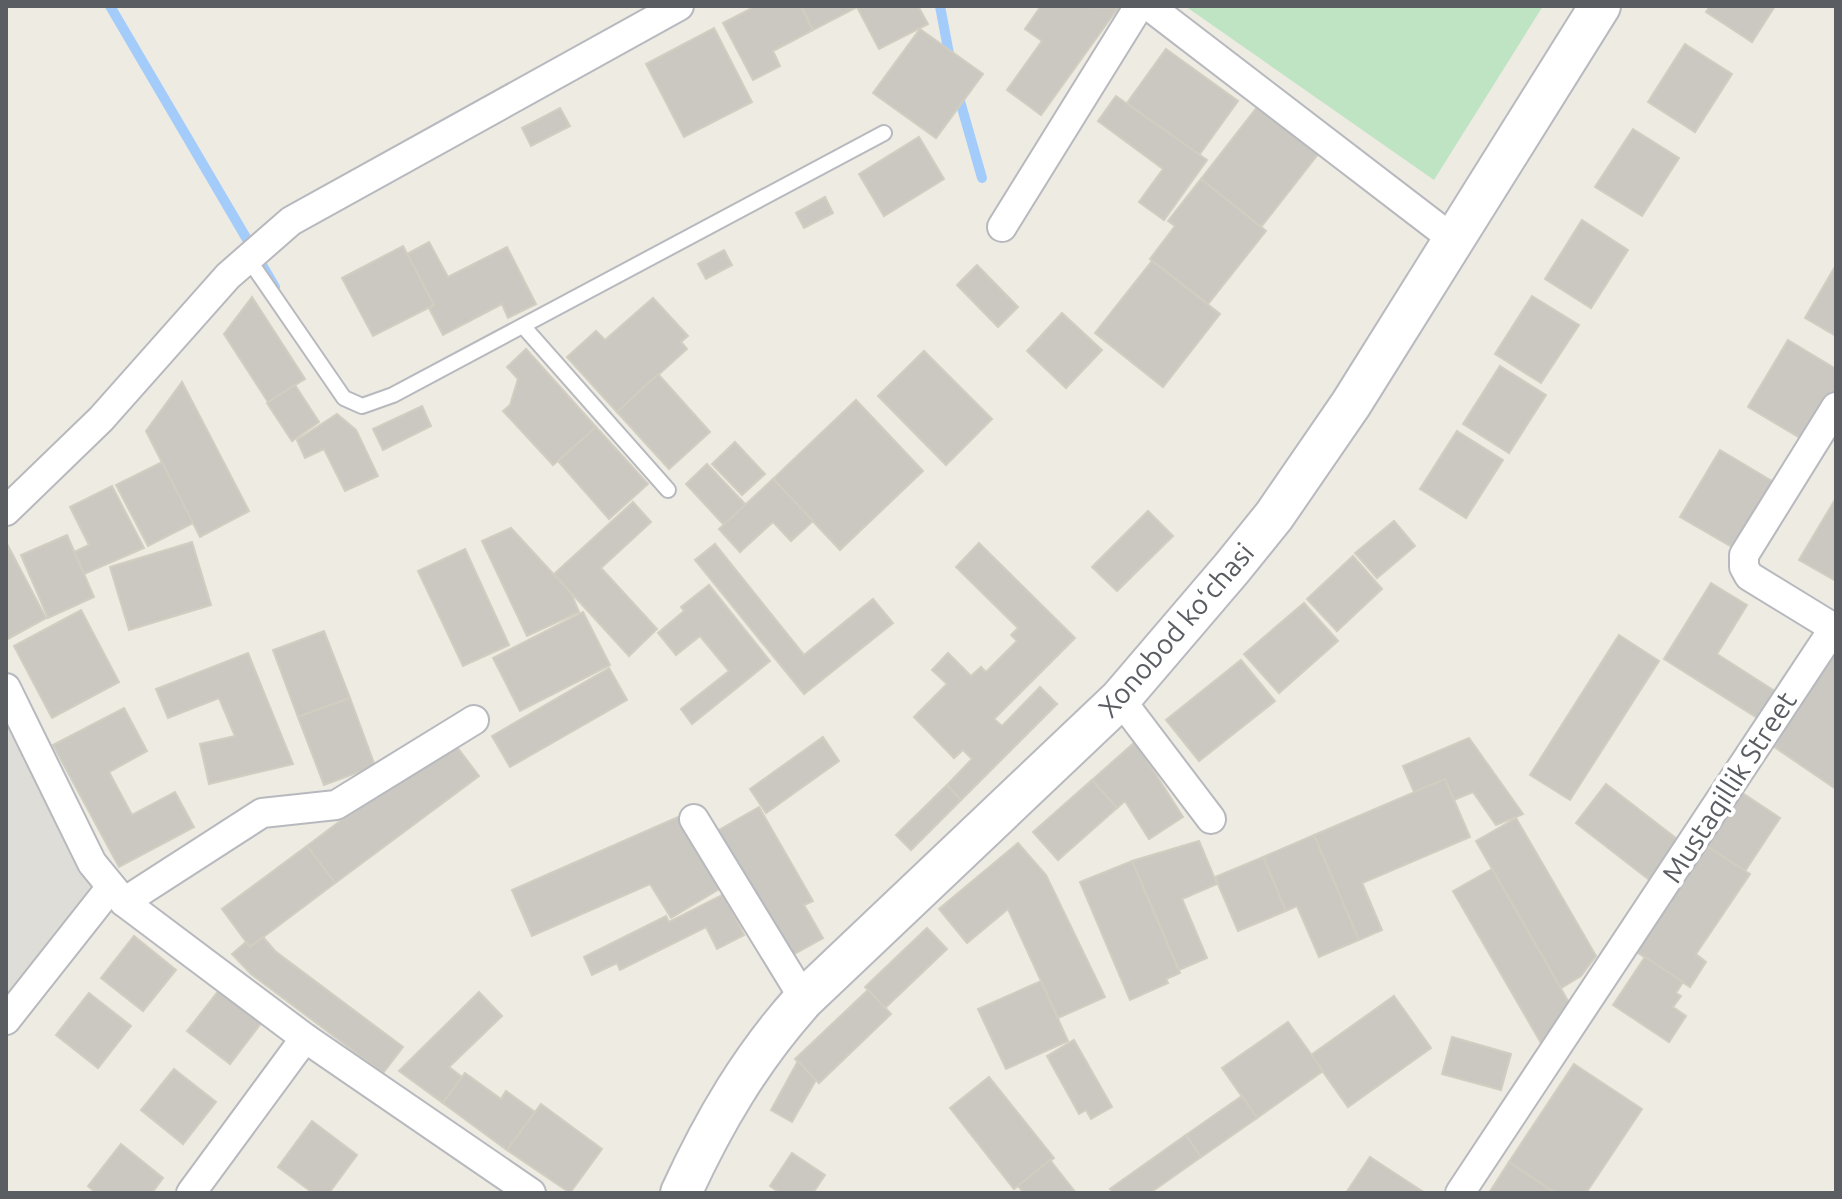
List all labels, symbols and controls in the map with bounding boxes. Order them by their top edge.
street label: Xonobod koʻchasi [1092,537,1259,723]
street label: Mustaqillik Street [1655,686,1802,888]

